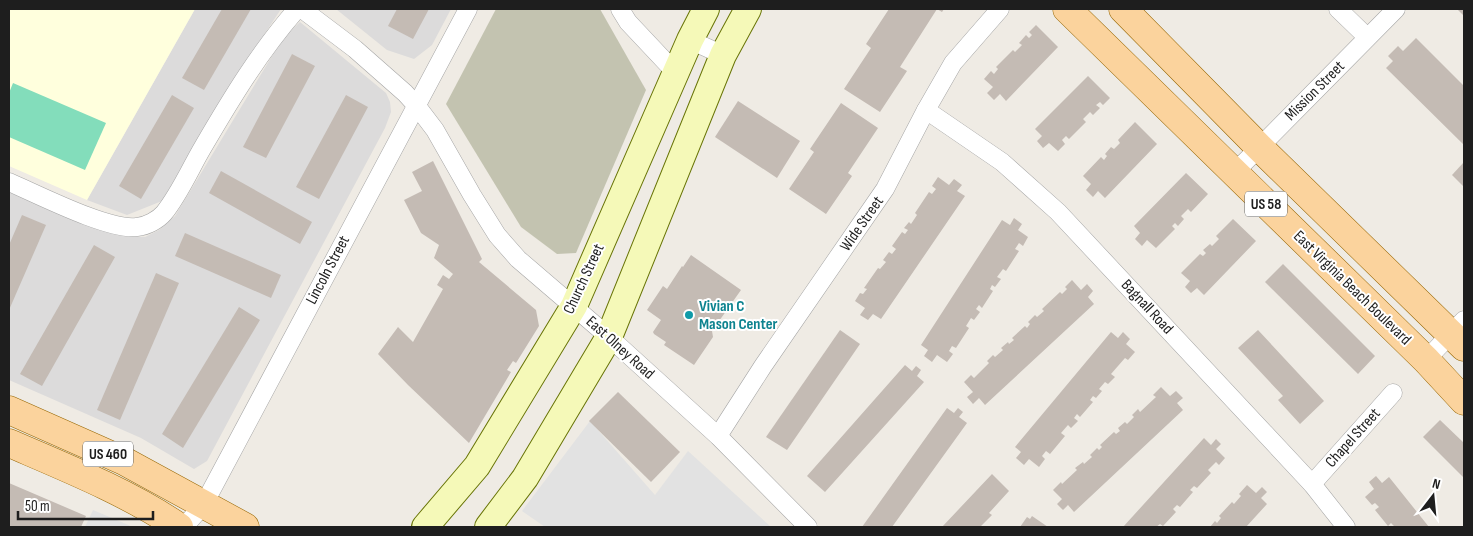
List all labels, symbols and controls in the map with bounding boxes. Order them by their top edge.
street label: Mission Street [1281,57,1349,125]
road number: US 58 [1245,192,1287,216]
street label: Wide Street [836,193,888,255]
street label: East Virginia Beach Boulevard [1289,227,1415,349]
street label: Lincoln Street [302,232,354,308]
street label: Church Street [560,241,609,317]
street label: Bagnall Road [1117,276,1177,338]
place label: Vivian C Mason Center [699,297,778,334]
marker: Vivian C Mason Center [683,309,695,321]
street label: East Olney Road [582,312,658,384]
street label: Chapel Street [1321,404,1385,472]
road number: US 460 [83,442,133,466]
north arrow [1408,471,1458,521]
text: N [1431,475,1442,493]
scale bar [18,488,152,520]
text: 50 m [25,497,50,516]

